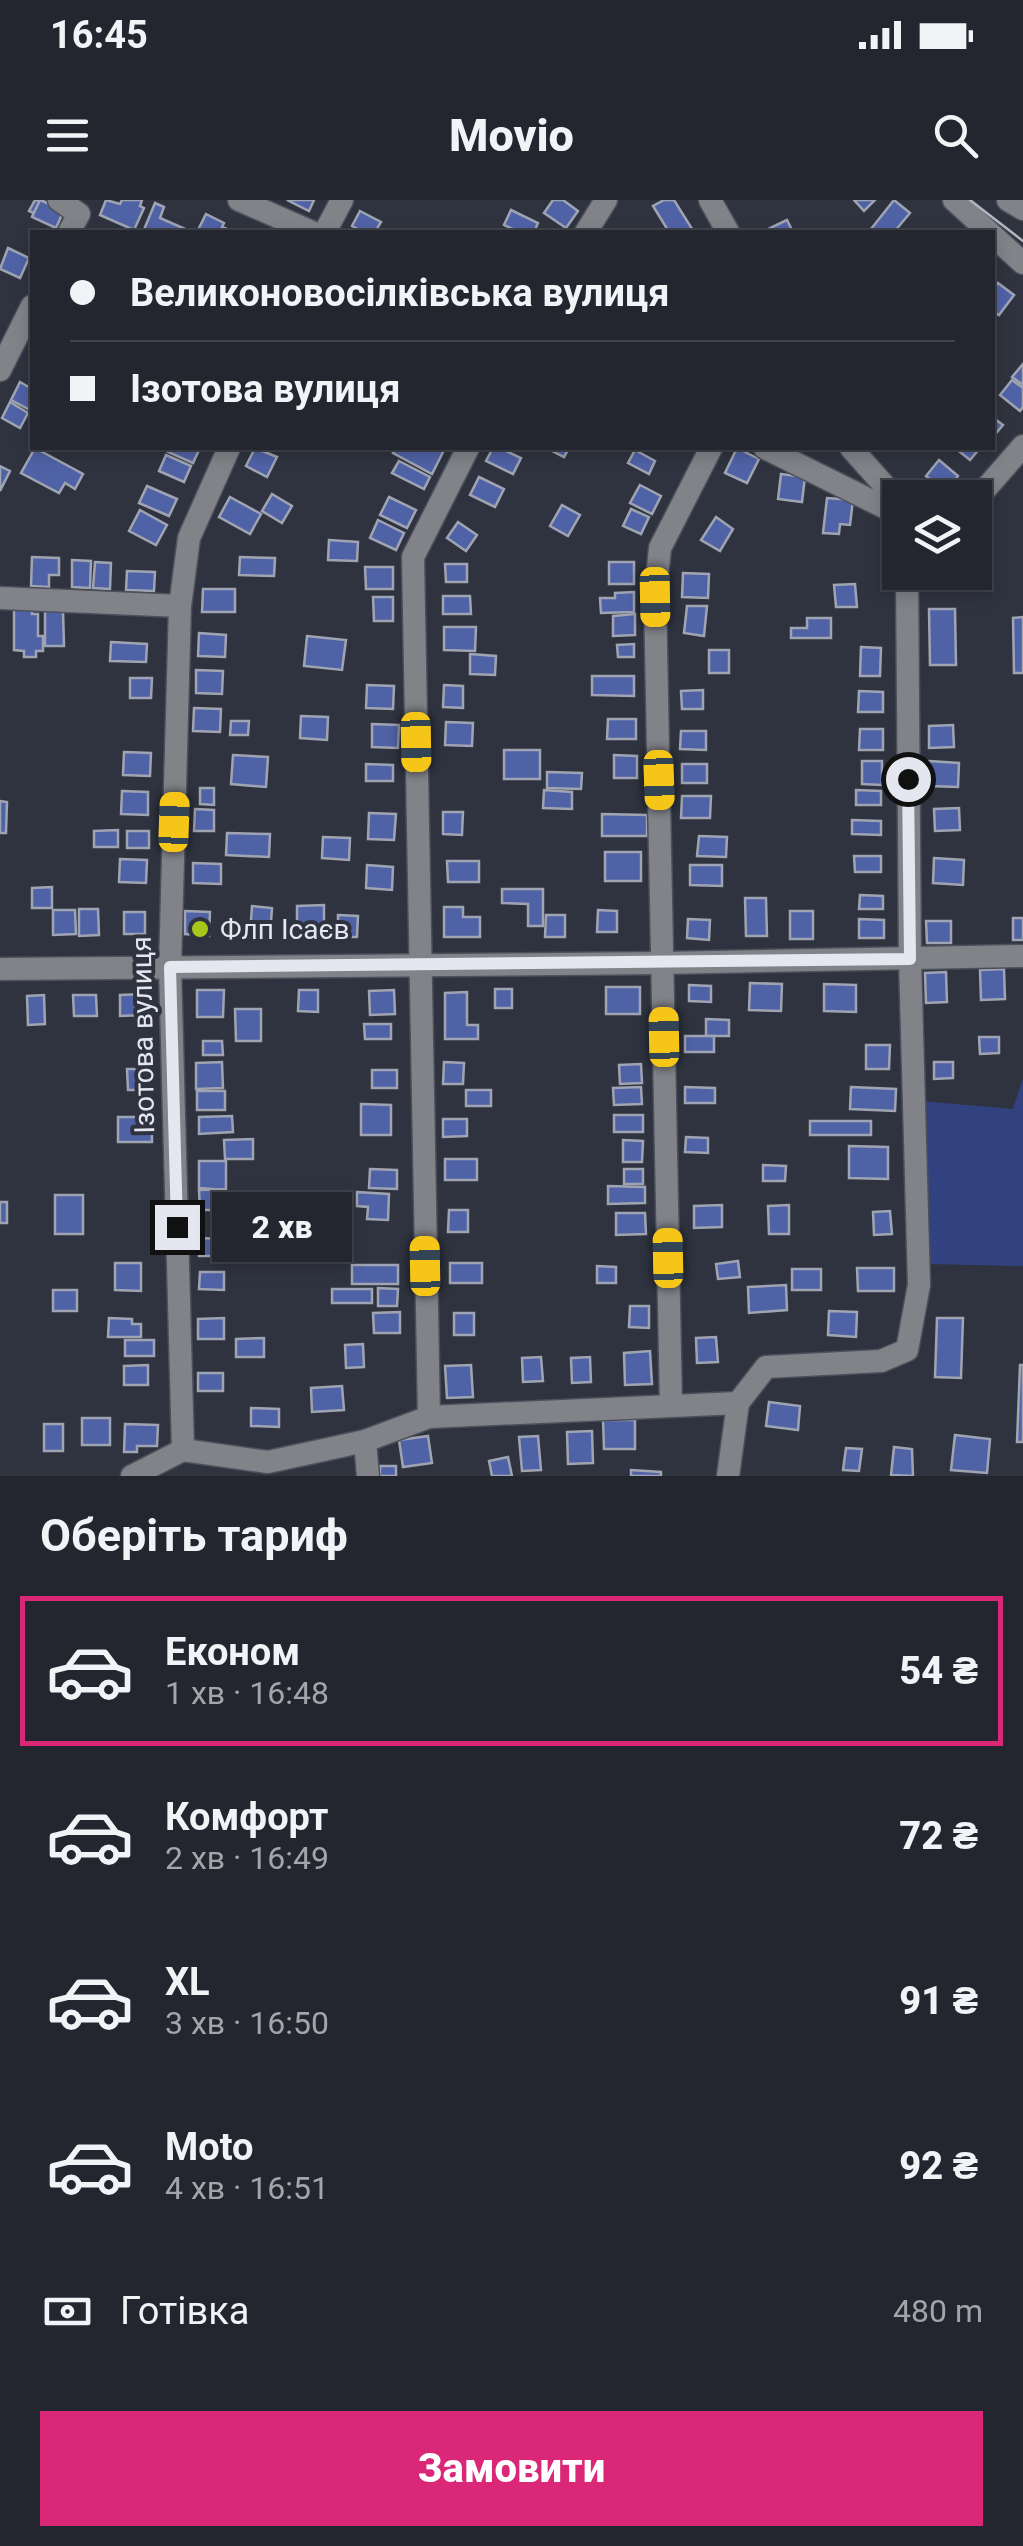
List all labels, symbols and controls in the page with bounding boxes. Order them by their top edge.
text: 16:45 [50,13,148,57]
icon: menu [40,108,95,163]
icon: search [928,108,983,163]
text: Movio [449,109,574,162]
text: Великоновосілківська вулиця [130,271,670,315]
text: Ізотова вулиця [130,367,401,411]
map controls [882,480,992,590]
button: layers [882,480,992,590]
car [639,567,671,627]
car [400,712,432,772]
car [643,749,675,811]
route start [886,757,931,802]
car [158,791,190,853]
place label: Флп Ісаєв [220,913,350,946]
marker: Флп Ісаєв [189,918,211,940]
street label: Ізотова вулиця [125,936,161,1134]
car [648,1007,680,1067]
callout: 2 хв [212,1192,352,1262]
route end [155,1205,200,1250]
text: 2 хв [252,1208,312,1246]
car [652,1228,684,1288]
car [409,1236,441,1296]
text: Оберіть тариф [40,1509,348,1562]
icon: car [45,1626,135,1716]
text: Економ [165,1630,300,1674]
text: 54 ₴ [899,1649,978,1693]
text: 1 хв · 16:48 [165,1674,329,1712]
icon: car [45,1791,135,1881]
text: Комфорт [165,1795,328,1839]
text: 72 ₴ [899,1814,978,1858]
text: 2 хв · 16:49 [165,1839,329,1877]
icon: car [45,1956,135,2046]
text: XL [165,1960,210,2004]
text: 91 ₴ [899,1979,978,2023]
text: 3 хв · 16:50 [165,2004,329,2042]
icon: car [45,2121,135,2211]
text: Moto [165,2125,254,2169]
text: 92 ₴ [899,2144,978,2188]
text: 4 хв · 16:51 [165,2169,329,2207]
icon: cash [40,2284,95,2339]
text: Готівка [120,2289,249,2333]
text: 480 m [893,2292,983,2330]
button: Замовити [40,2411,983,2526]

